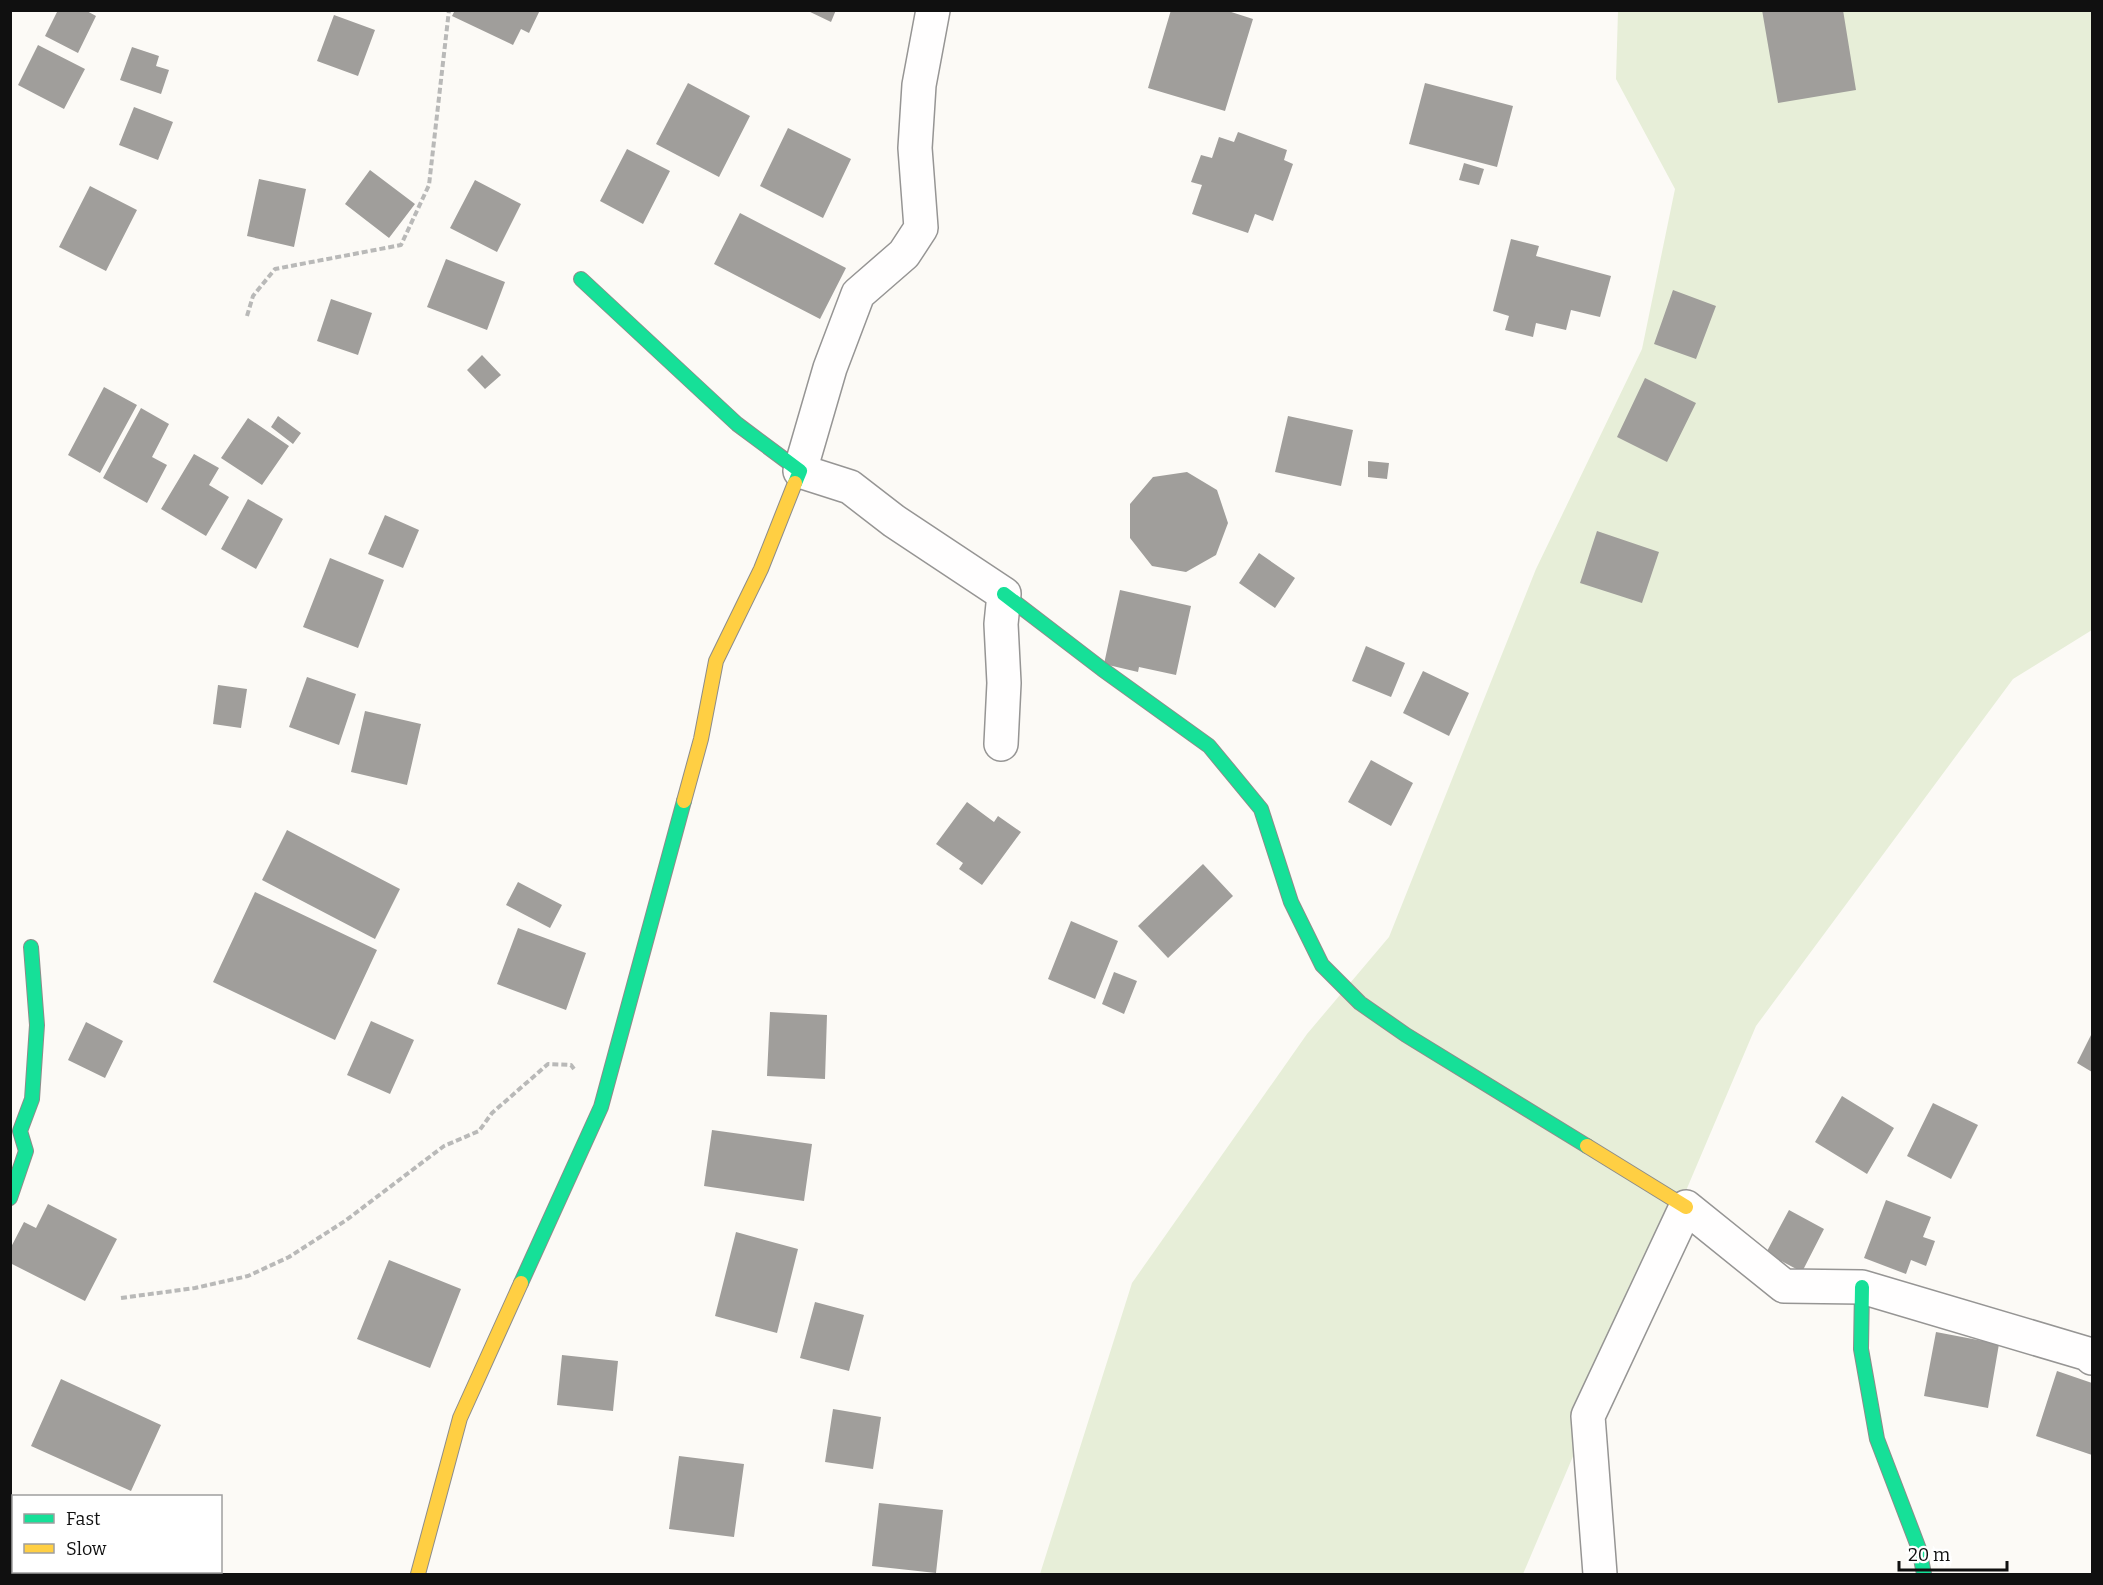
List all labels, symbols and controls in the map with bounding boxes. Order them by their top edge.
legend [12,1495,222,1573]
text: Fast [66,1508,101,1530]
scale bar [1899,1534,2007,1572]
text: Slow [66,1538,107,1560]
text: 20 m [1908,1544,1950,1566]

